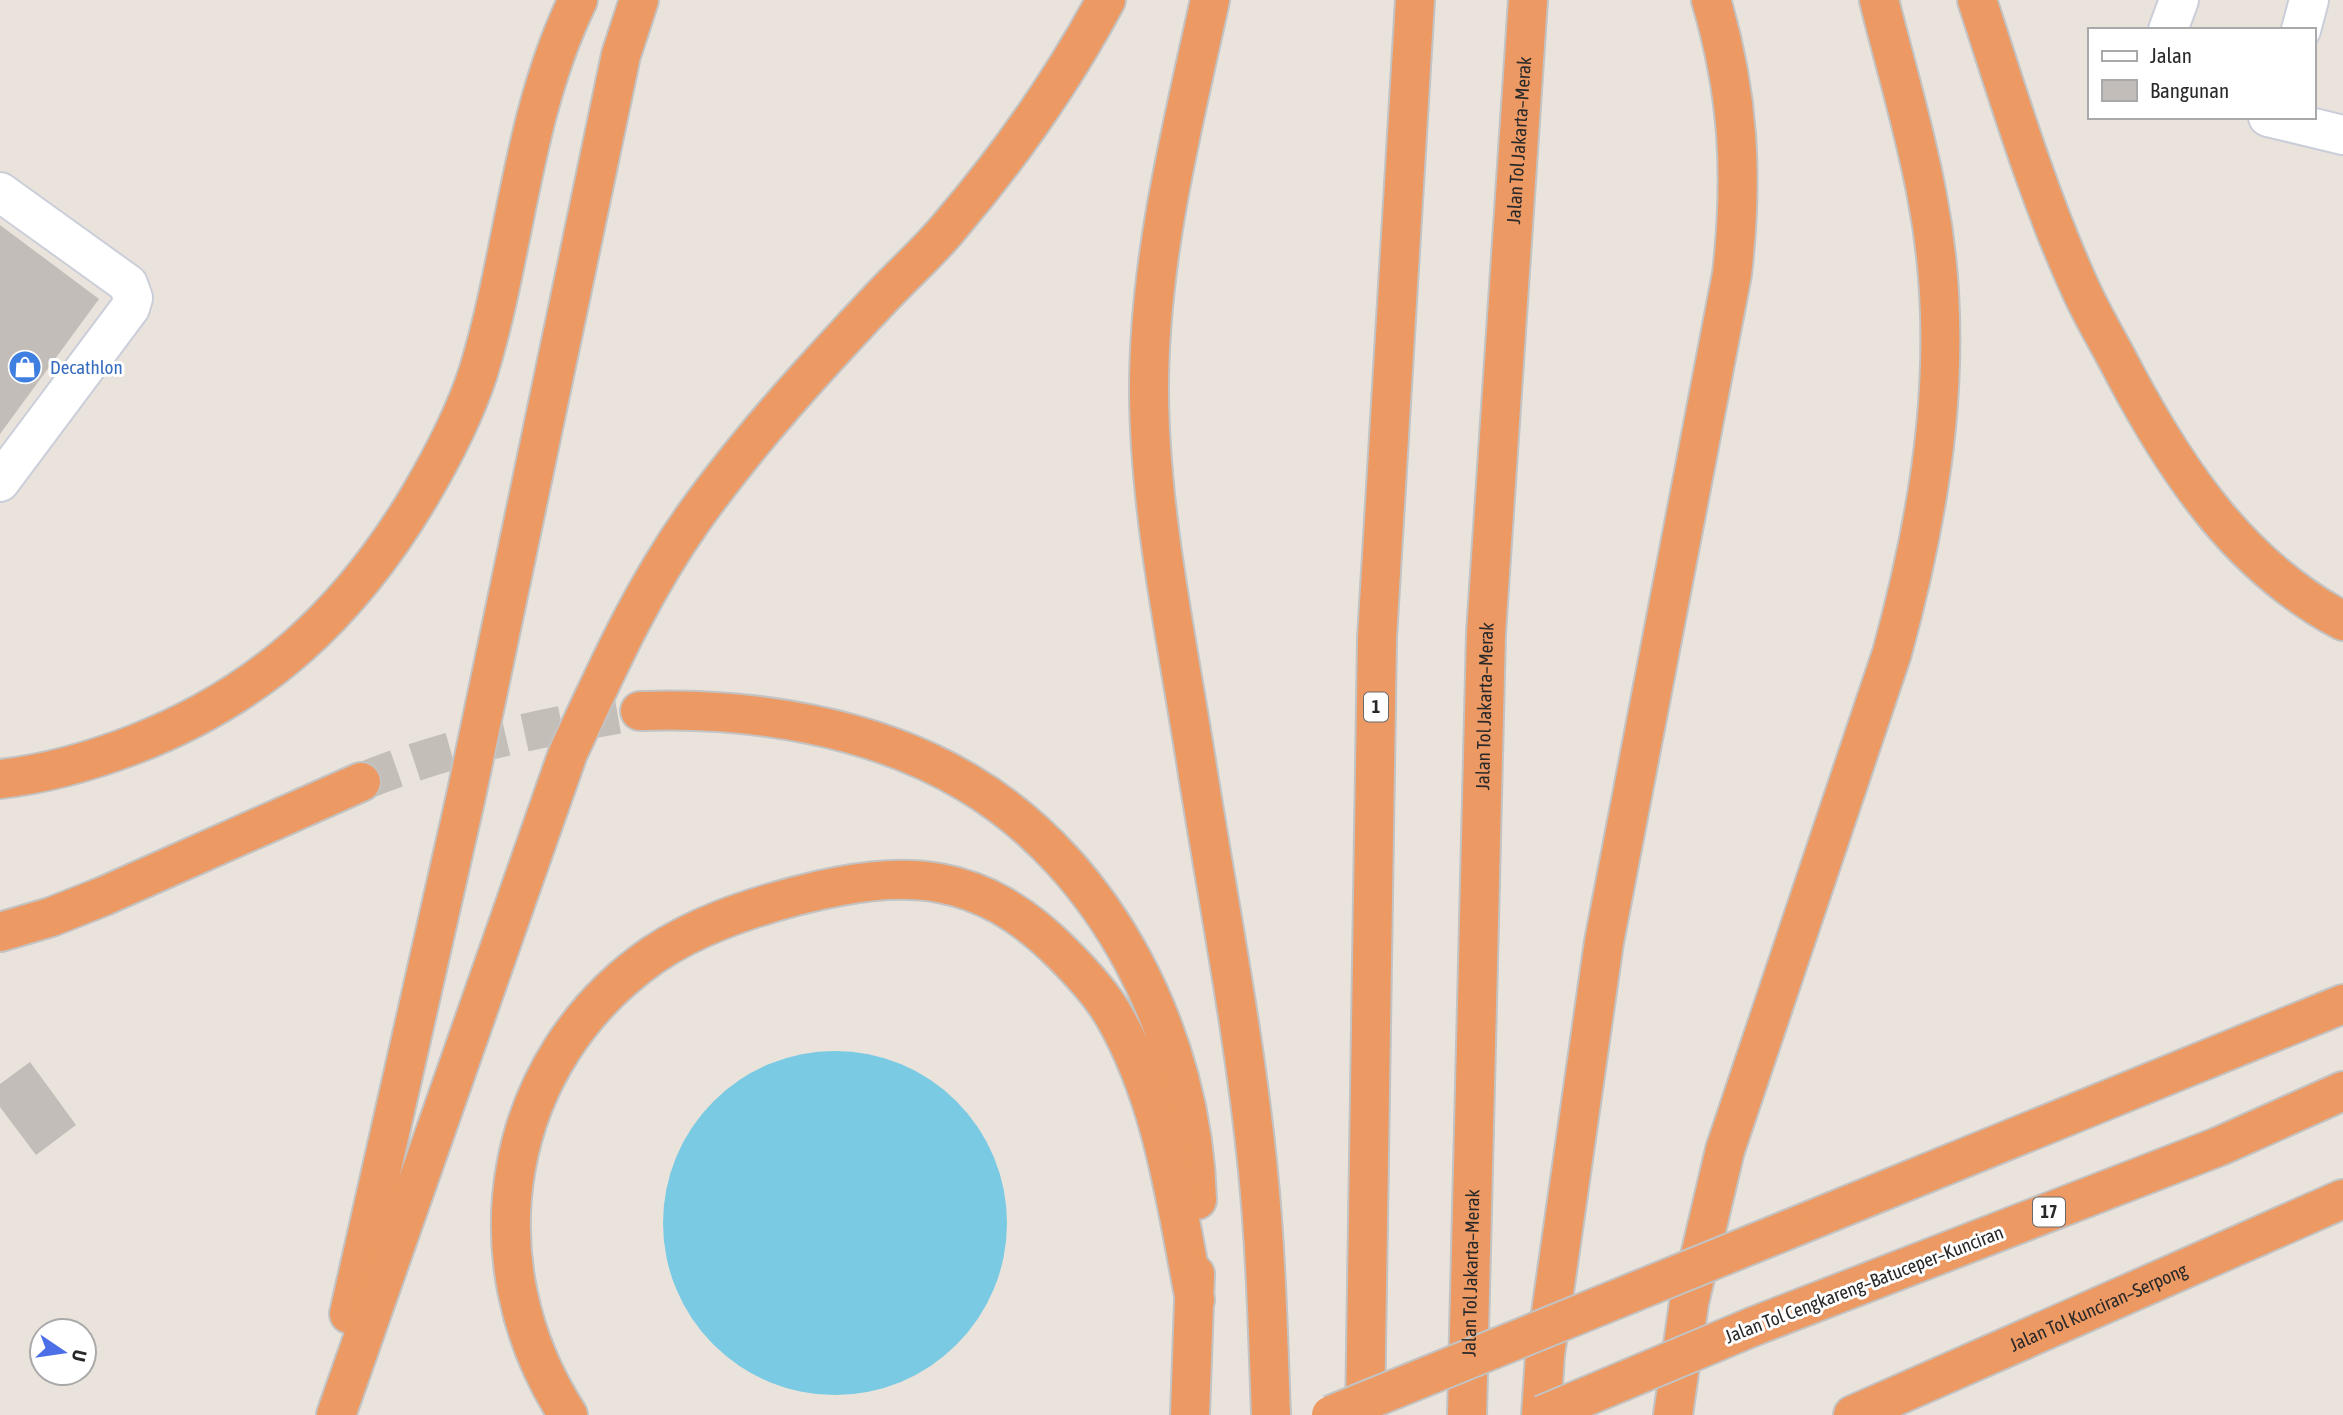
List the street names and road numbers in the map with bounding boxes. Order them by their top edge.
street label: Jalan Tol Jakarta–Merak [1502,55,1535,225]
street label: Jalan Tol Jakarta–Merak [1471,621,1498,790]
road number: 1 [1364,692,1388,722]
street label: Jalan Tol Jakarta–Merak [1457,1188,1483,1357]
road number: 17 [2033,1198,2065,1226]
street label: Jalan Tol Cengkareng–Batuceper–Kunciran [1722,1221,2006,1347]
street label: Jalan Tol Kunciran–Serpong [2006,1258,2191,1356]

